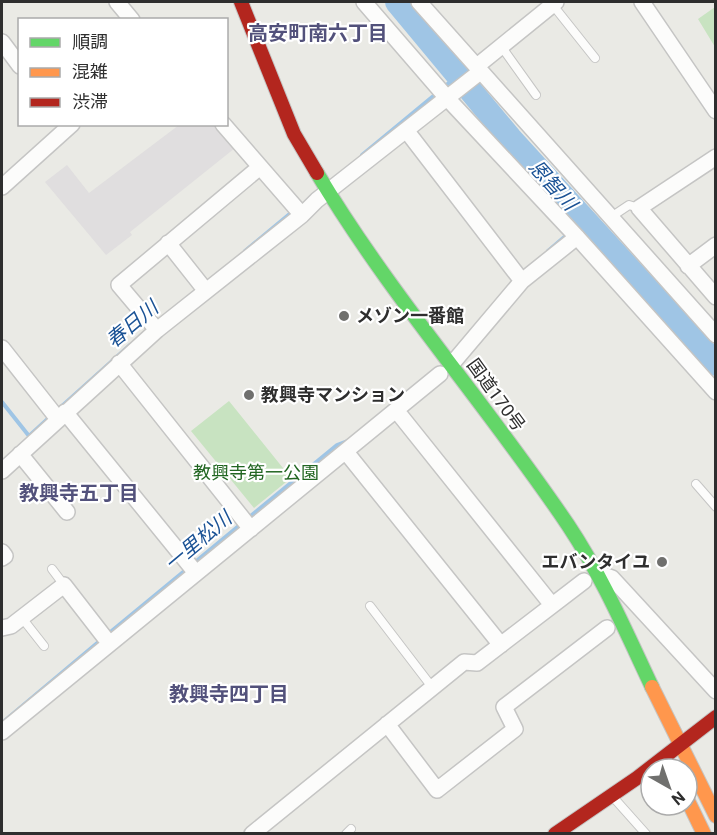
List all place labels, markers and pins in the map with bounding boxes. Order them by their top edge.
place label: メゾン一番館 [356,305,464,326]
marker: メゾン一番館 [337,309,351,323]
place label: 教興寺マンション [261,384,405,405]
marker: 教興寺マンション [242,388,256,402]
place label: エバンタイユ [541,551,650,572]
marker: エバンタイユ [655,555,669,569]

